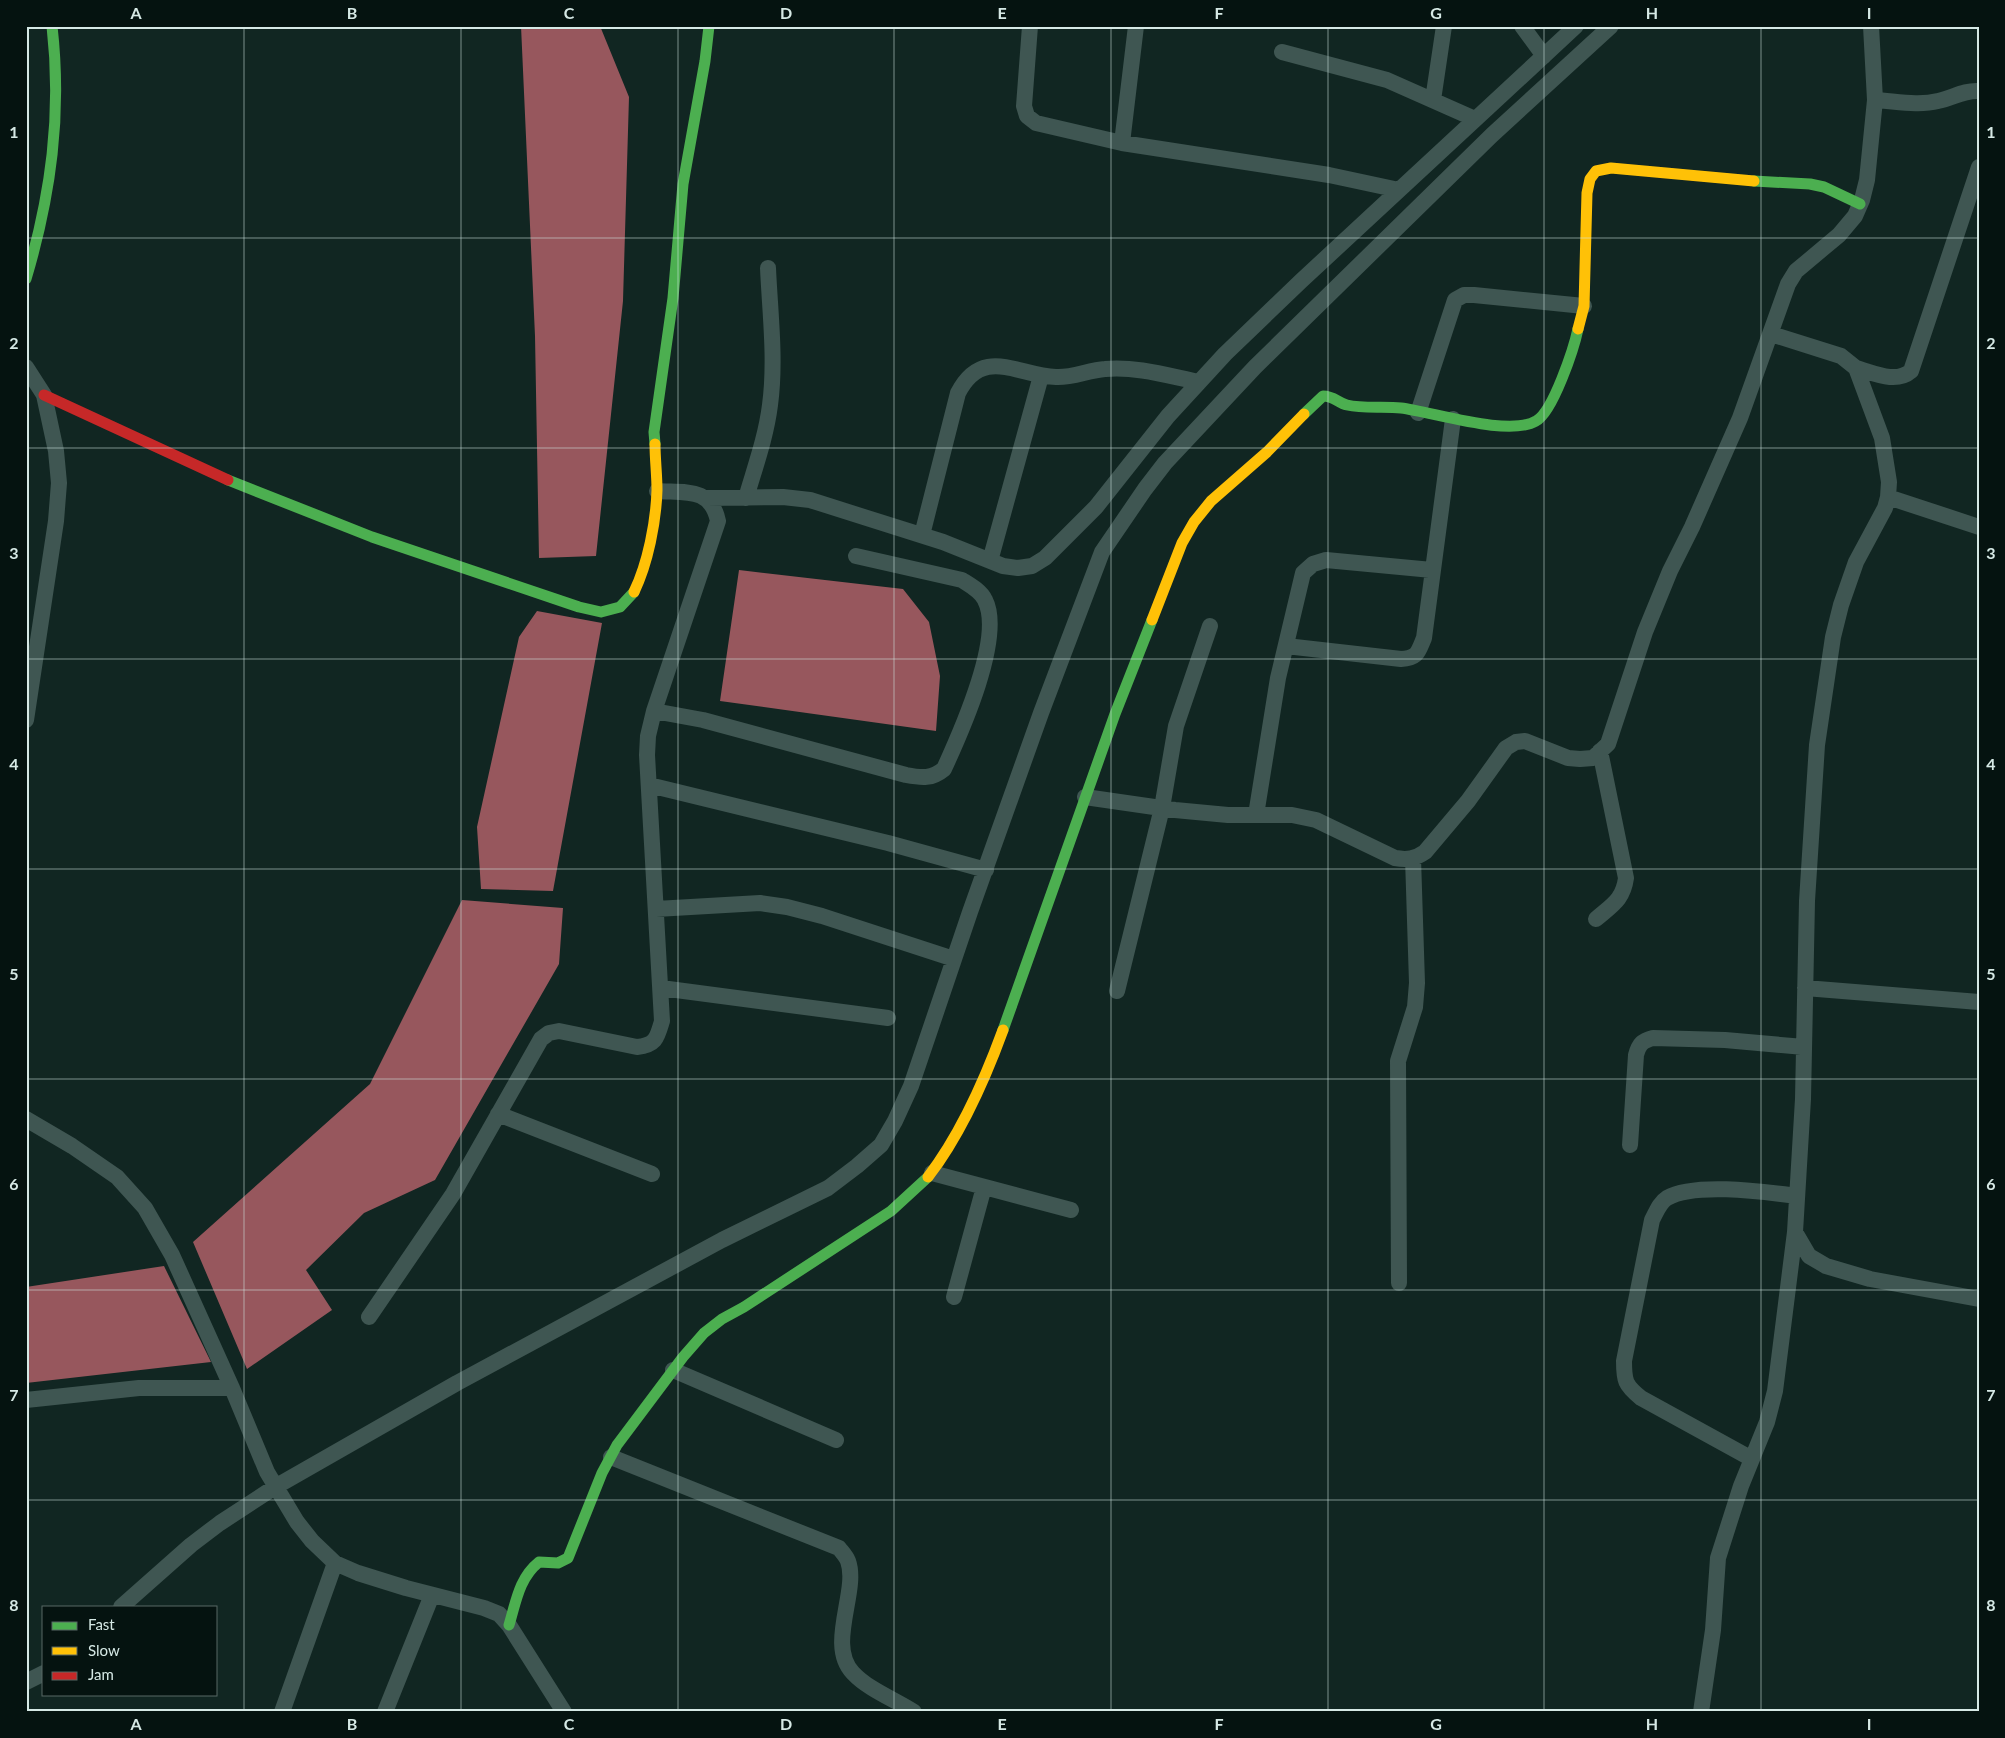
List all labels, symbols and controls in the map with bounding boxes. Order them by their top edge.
text: A [129,3,142,22]
text: B [347,3,357,22]
text: C [564,3,575,22]
text: D [780,3,792,22]
text: E [997,3,1007,22]
text: F [1214,3,1224,22]
text: G [1430,3,1442,22]
text: H [1646,3,1658,22]
text: I [1867,3,1871,22]
text: 1 [9,122,19,141]
text: 1 [1986,122,1996,141]
text: 2 [9,333,19,352]
text: 2 [1986,333,1996,352]
text: 3 [9,543,19,562]
text: 3 [1986,543,1996,562]
text: 4 [9,754,19,773]
text: 4 [1986,754,1996,773]
text: 5 [9,964,19,983]
text: 5 [1986,964,1996,983]
text: 6 [9,1174,19,1193]
text: 6 [1986,1174,1996,1193]
text: 7 [9,1385,19,1404]
text: 7 [1986,1385,1996,1404]
text: 8 [9,1595,19,1614]
text: 8 [1986,1595,1996,1614]
legend [42,1606,218,1696]
text: Fast [88,1615,115,1633]
text: Slow [88,1641,120,1659]
text: Jam [88,1665,114,1683]
text: A [129,1714,142,1733]
text: B [347,1714,357,1733]
text: C [564,1714,575,1733]
text: D [780,1714,792,1733]
text: E [997,1714,1007,1733]
text: F [1214,1714,1224,1733]
text: G [1430,1714,1442,1733]
text: H [1646,1714,1658,1733]
text: I [1867,1714,1871,1733]

